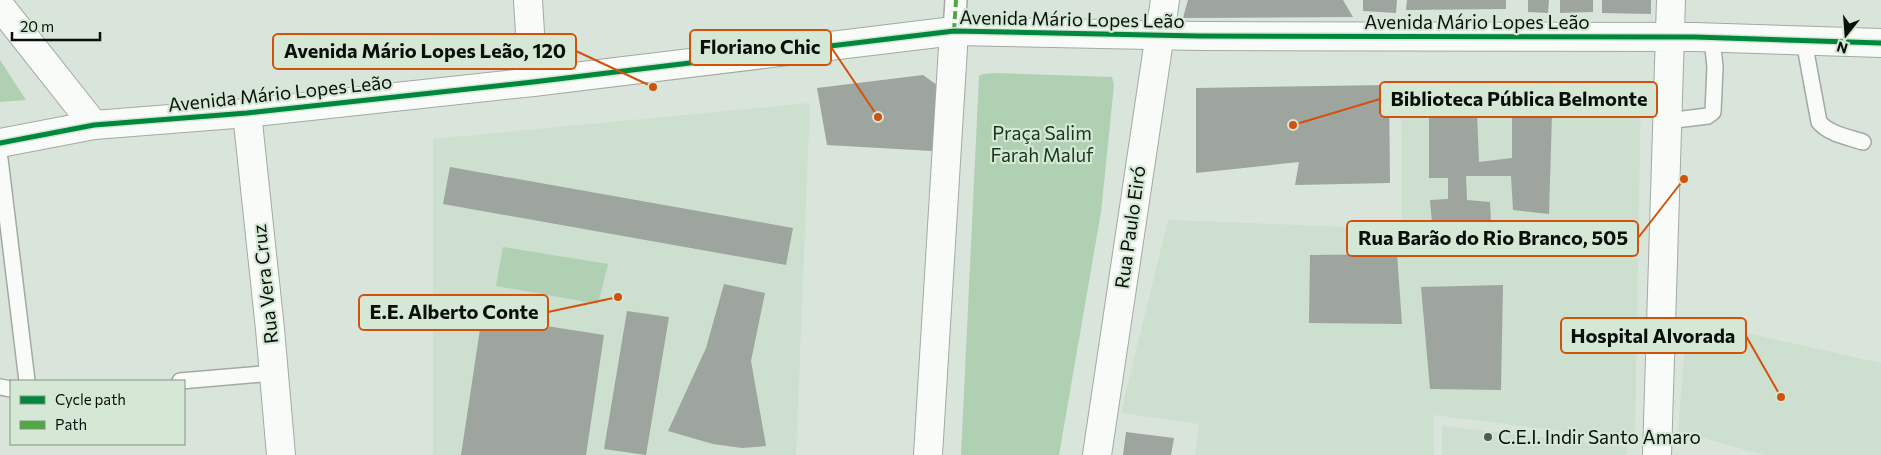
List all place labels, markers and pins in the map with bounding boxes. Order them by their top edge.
callout: Floriano Chic [690,30,831,65]
callout: Avenida Mário Lopes Leão, 120 [273,34,576,69]
callout: Biblioteca Pública Belmonte [1380,82,1657,117]
callout: Rua Barão do Rio Branco, 505 [1347,221,1638,256]
callout: E.E. Alberto Conte [359,295,548,330]
callout: Hospital Alvorada [1561,318,1746,353]
place label: C.E.I. Indir Santo Amaro [1498,425,1701,448]
marker: C.E.I. Indir Santo Amaro [1482,431,1494,443]

